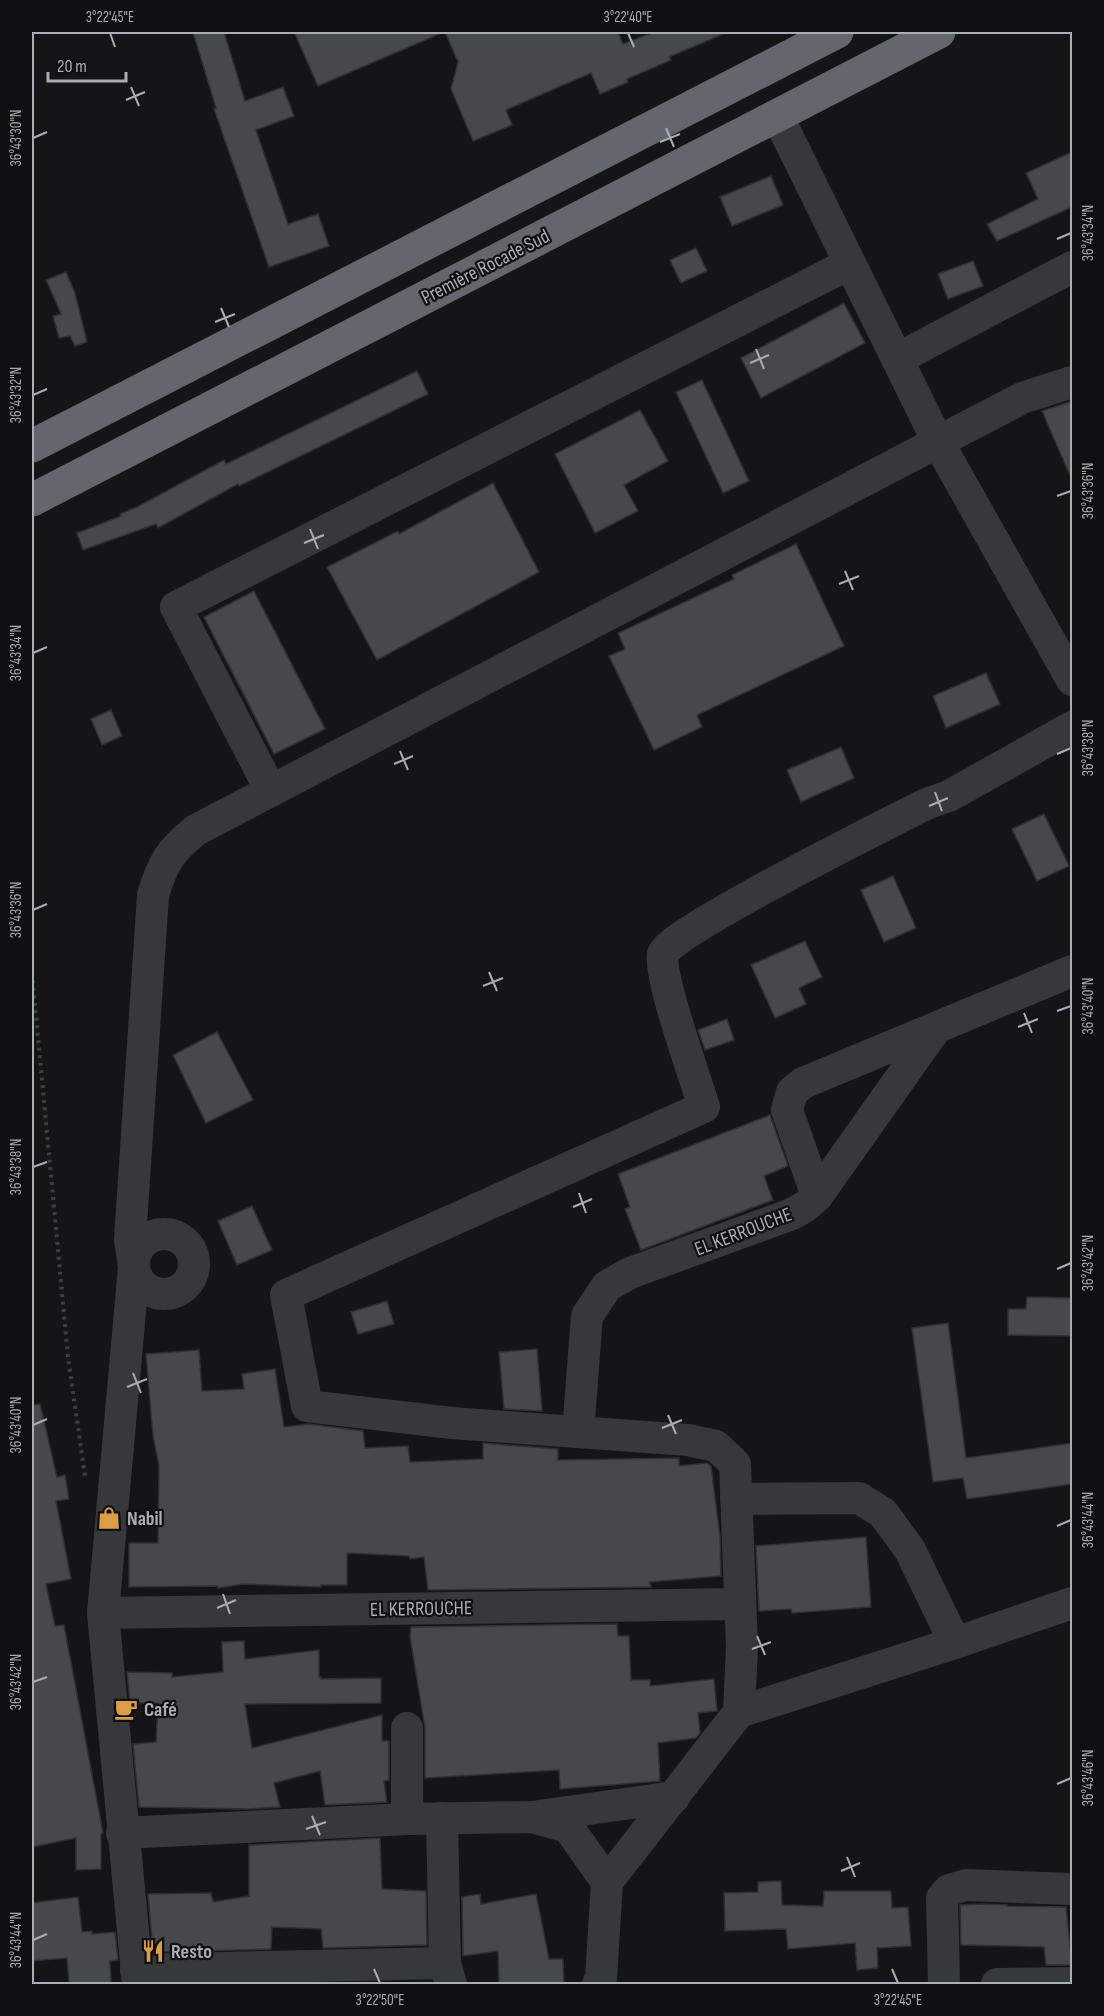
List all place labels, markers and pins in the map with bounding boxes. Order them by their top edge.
shop icon: Nabil [96,1505,122,1531]
place label: Nabil [127,1507,163,1531]
cafe icon: Café [113,1696,139,1722]
place label: Café [144,1698,177,1722]
restaurant icon: Resto [140,1938,166,1964]
place label: Resto [171,1940,212,1964]

